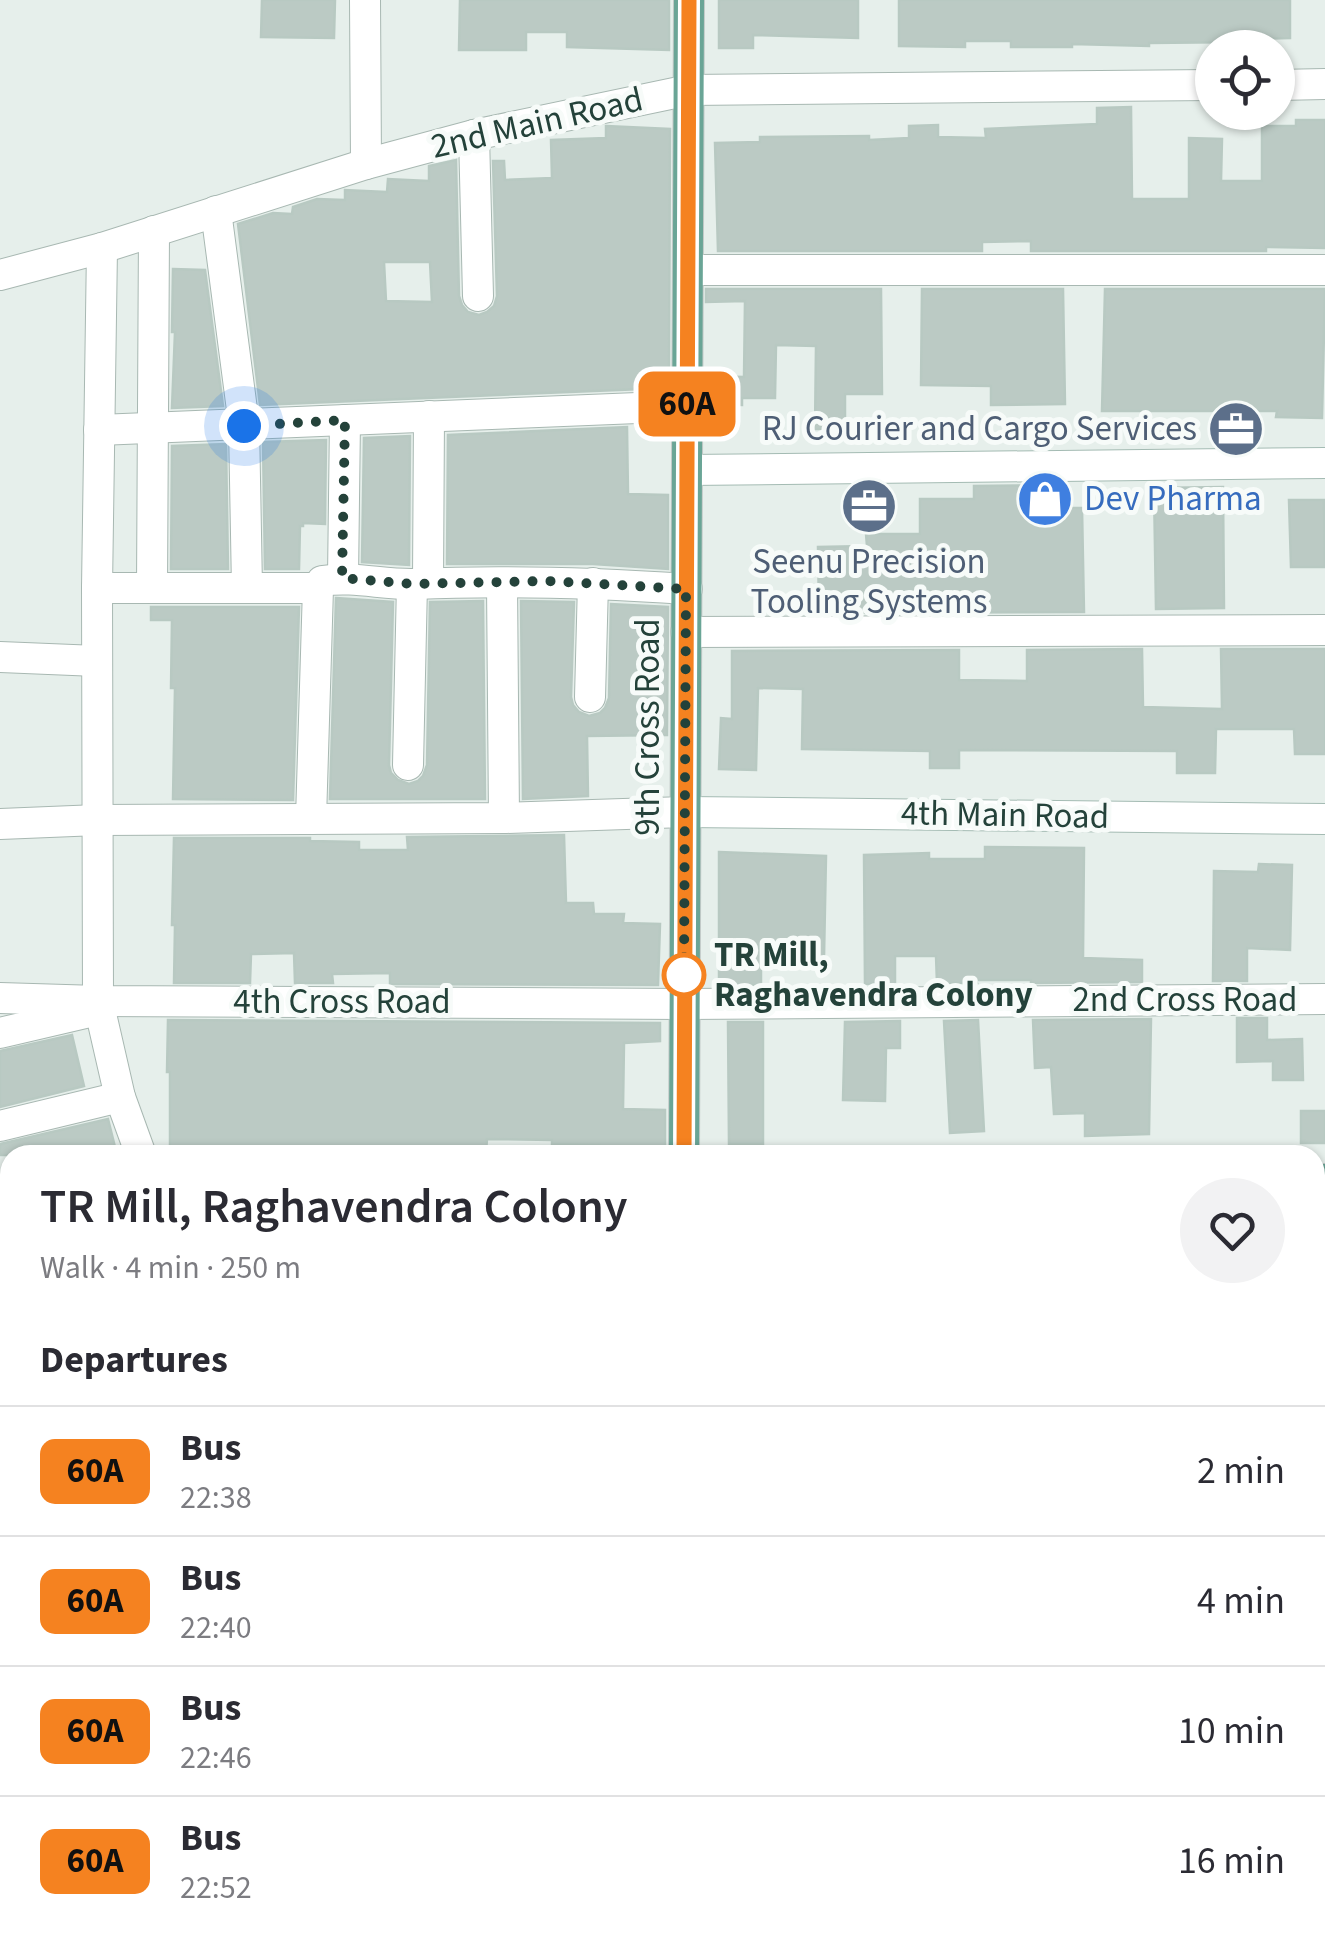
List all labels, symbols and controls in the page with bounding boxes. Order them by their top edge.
map controls [1195,30,1295,130]
button: locate [1195,30,1295,130]
street label: 2nd Main Road [426,74,648,172]
line badge: 60A [630,372,744,436]
text: 60A [658,379,716,429]
office icon: RJ Courier and Cargo Services [1206,399,1266,459]
your location [219,401,269,451]
place label: RJ Courier and Cargo Services [762,404,1197,454]
shop icon: Dev Pharma [1015,469,1075,529]
place label: Dev Pharma [1084,474,1262,524]
office icon: Seenu Precision Tooling Systems [839,476,899,536]
place label: Seenu Precision Tooling Systems [750,537,988,627]
street label: 9th Cross Road [623,618,673,836]
street label: 4th Main Road [900,788,1110,842]
place label: TR Mill, Raghavendra Colony [714,930,1033,1020]
marker: TR Mill, Raghavendra Colony [663,954,705,996]
street label: 2nd Cross Road [1072,975,1298,1025]
street label: 4th Cross Road [233,977,451,1027]
text: TR Mill, Raghavendra Colony [40,1173,628,1241]
button: heart [1180,1178,1285,1283]
text: Walk · 4 min · 250 m [40,1245,301,1291]
text: Departures [40,1333,228,1387]
text: Bus [180,1421,241,1475]
text: 2 min [1197,1444,1285,1498]
text: 60A [66,1446,124,1496]
text: 22:38 [180,1475,252,1521]
text: Bus [180,1551,241,1605]
text: 4 min [1197,1574,1285,1628]
text: 60A [66,1576,124,1626]
text: 22:40 [180,1605,252,1651]
text: Bus [180,1681,241,1735]
text: 10 min [1178,1704,1285,1758]
text: 60A [66,1706,124,1756]
text: 22:46 [180,1735,252,1781]
text: Bus [180,1811,241,1865]
text: 16 min [1178,1834,1285,1888]
text: 60A [66,1836,124,1886]
text: 22:52 [180,1865,252,1911]

